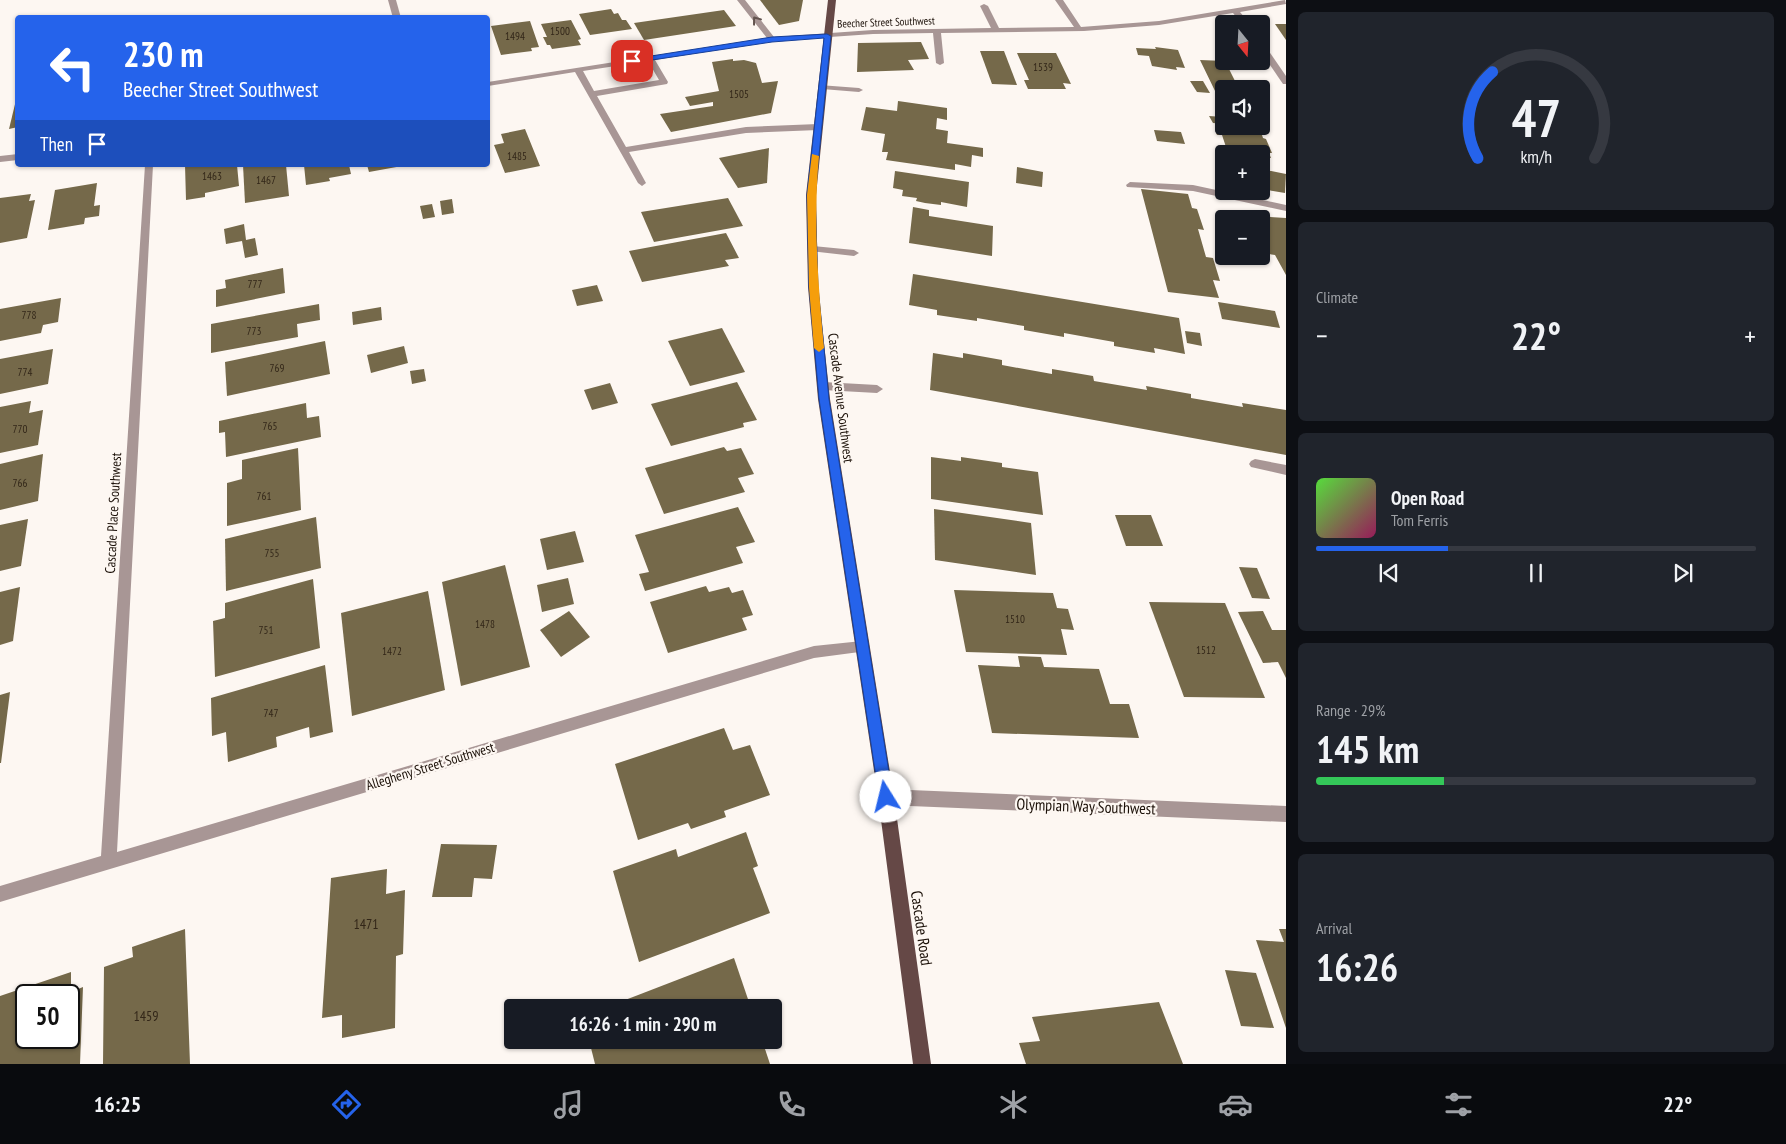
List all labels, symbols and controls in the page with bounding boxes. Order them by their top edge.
street label: Beecher Street Southwest [837,13,935,31]
north arrow [1215,15,1270,70]
map controls [1215,15,1270,265]
one-way arrow [754,17,762,26]
house number: 1500 [550,24,570,38]
house number: 1494 [505,29,525,43]
text: 230 m [123,31,204,77]
icon: left [40,35,105,100]
pin [611,40,653,82]
icon: arrive [618,47,646,75]
house number: 1539 [1033,60,1053,74]
text: Beecher Street Southwest [123,75,318,103]
button: sound [1215,80,1270,135]
text: 47 [1511,84,1561,151]
house number: 1505 [729,87,749,101]
icon: arrive [83,130,111,158]
text: Then [40,132,73,156]
button: + [1215,145,1270,200]
text: km/h [1520,145,1552,168]
house number: 1485 [507,149,527,163]
house number: 1463 [202,169,222,183]
house number: 1467 [256,173,276,187]
button: − [1215,210,1270,265]
house number: 777 [248,277,262,291]
text: Climate [1316,287,1358,307]
house number: 778 [22,308,36,322]
text: 22° [1511,311,1561,360]
text: − [1316,317,1328,354]
text: + [1744,317,1756,354]
house number: 773 [247,324,261,338]
street label: Cascade Avenue Southwest [824,332,858,464]
house number: 769 [270,361,284,375]
house number: 774 [18,365,32,379]
house number: 765 [263,419,277,433]
house number: 770 [13,422,27,436]
street label: Cascade Place Southwest [101,452,125,574]
house number: 766 [13,476,27,490]
text: Open Road [1391,486,1464,510]
house number: 761 [257,489,271,503]
text: Tom Ferris [1391,510,1448,530]
house number: 755 [265,546,279,560]
icon: previous [1375,559,1403,587]
icon: pause [1522,559,1550,587]
icon: next [1669,559,1697,587]
house number: 1510 [1005,612,1025,626]
house number: 1478 [475,617,495,631]
house number: 751 [259,623,273,637]
house number: 1512 [1196,643,1216,657]
house number: 1472 [382,644,402,658]
text: Range · 29% [1316,700,1385,720]
house number: 747 [264,706,278,720]
text: 145 km [1316,724,1419,773]
street label: Allegheny Street Southwest [364,738,497,794]
position arrow [859,770,911,822]
street label: Olympian Way Southwest [1016,794,1157,818]
street label: Cascade Road [907,889,937,967]
house number: 1471 [353,915,379,933]
text: Arrival [1316,918,1352,938]
text: 16:26 [1316,942,1398,991]
speed limit sign: 50 [15,984,80,1049]
house number: 1459 [133,1007,159,1025]
text: 16:26 · 1 min · 290 m [570,1012,716,1036]
icon: directions [329,1087,364,1122]
icon: music [551,1087,586,1122]
icon: phone [774,1087,809,1122]
icon: climate [996,1087,1031,1122]
icon: car [1218,1087,1253,1122]
icon: filters [1441,1087,1476,1122]
text: 16:25 [94,1090,141,1118]
text: 22° [1663,1090,1692,1118]

